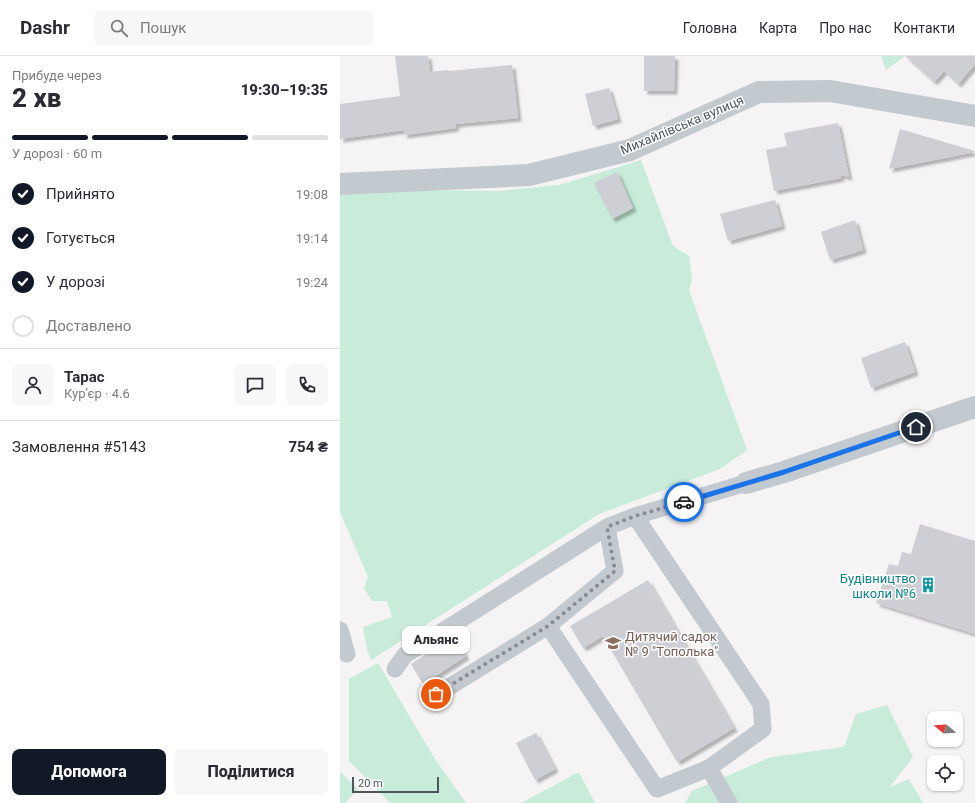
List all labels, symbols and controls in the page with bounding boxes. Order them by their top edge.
search box [94,10,374,46]
text: Dashr [20,16,70,39]
icon: search [108,17,130,39]
text: Пошук [140,19,186,37]
text: Головна [683,20,737,36]
text: Карта [759,20,797,36]
text: Про нас [819,20,872,36]
text: Контакти [894,20,955,36]
text: Прибуде через [12,68,102,83]
text: 19:30–19:35 [241,81,328,99]
text: 2 хв [12,83,61,113]
street label: Михайлівська вулиця [618,92,746,158]
text: У дорозі · 60 m [12,146,102,161]
icon: check [12,183,34,205]
text: Прийнято [46,185,115,203]
text: 19:08 [296,187,328,202]
icon: check [12,227,34,249]
text: Готується [46,229,115,247]
text: 19:14 [296,231,328,246]
icon: check [12,271,34,293]
text: У дорозі [46,273,105,291]
text: 19:24 [296,275,328,290]
text: Доставлено [46,317,131,335]
button: person [12,364,54,406]
button: chat [234,364,276,406]
button: phone [286,364,328,406]
text: Тарас [64,368,105,386]
text: Кур’єр · 4.6 [64,386,130,401]
pin [899,410,933,444]
icon: home [905,416,927,438]
text: Замовлення #5143 [12,438,146,456]
text: 754 ₴ [288,438,328,456]
courier [664,482,704,522]
icon: car [673,491,695,513]
place label: Будівництво школи №6 [840,571,916,601]
building icon: Будівництво школи №6 [919,576,937,594]
callout: Альянс [402,626,470,654]
place label: Дитячий садок № 9 "Тополька" [625,629,718,659]
text: Альянс [414,632,458,647]
school or university icon: Дитячий садок № 9 "Тополька" [604,634,622,652]
pin [419,677,453,711]
icon: bag [425,683,447,705]
north arrow [927,711,963,747]
map controls [927,711,963,791]
button: Допомога [12,749,166,795]
button: Поділитися [174,749,328,795]
button: locate [927,755,963,791]
scale bar [352,775,439,794]
text: 20 m [358,777,383,790]

